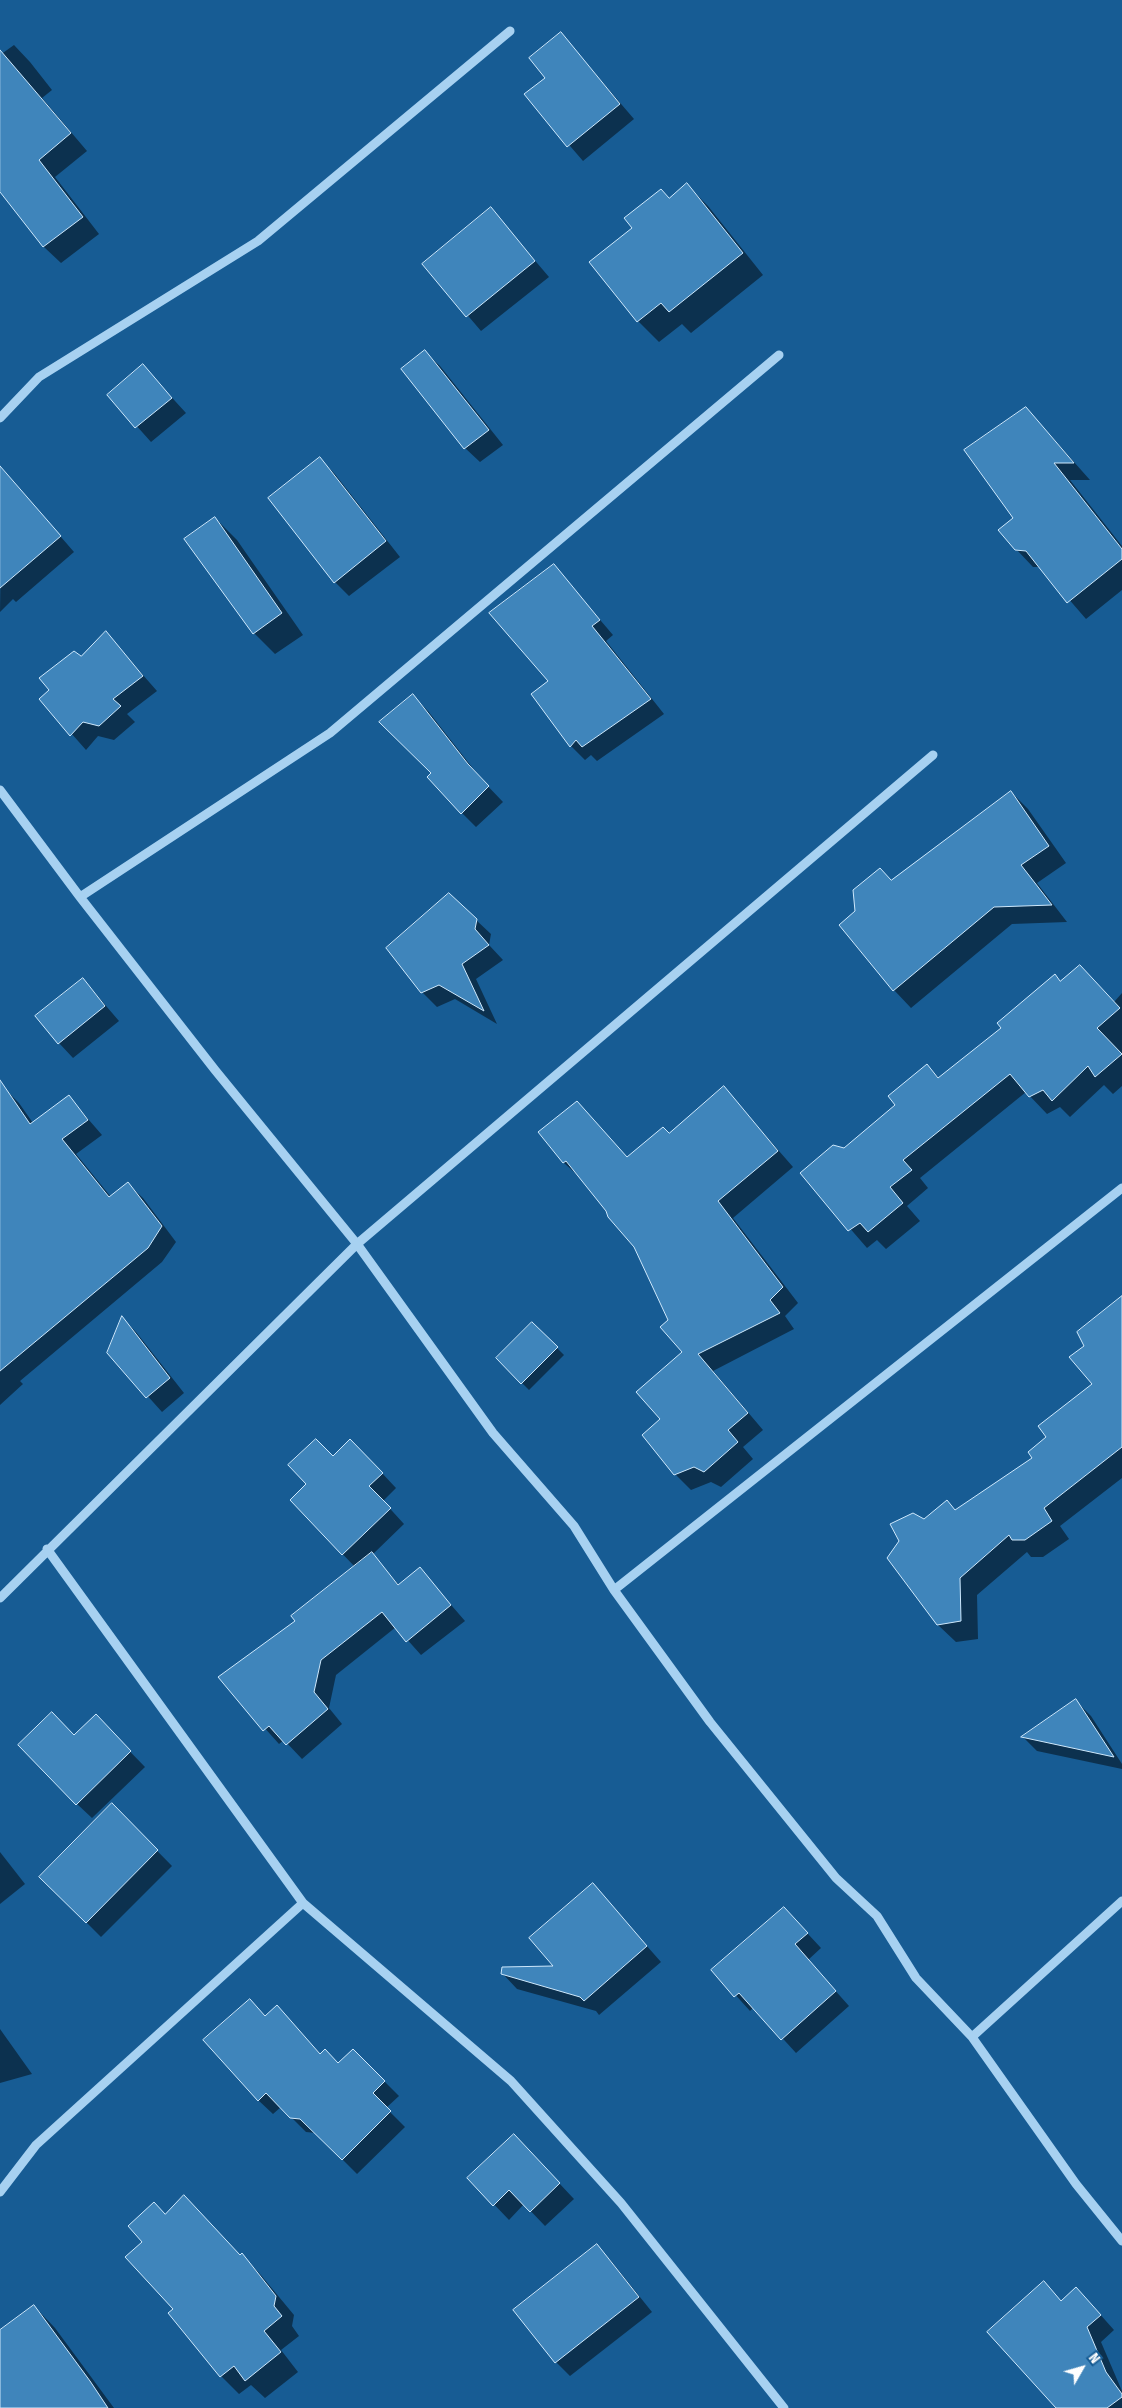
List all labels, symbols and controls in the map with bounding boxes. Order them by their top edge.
north arrow [1057,2343,1107,2393]
text: N [1085,2350,1103,2367]

